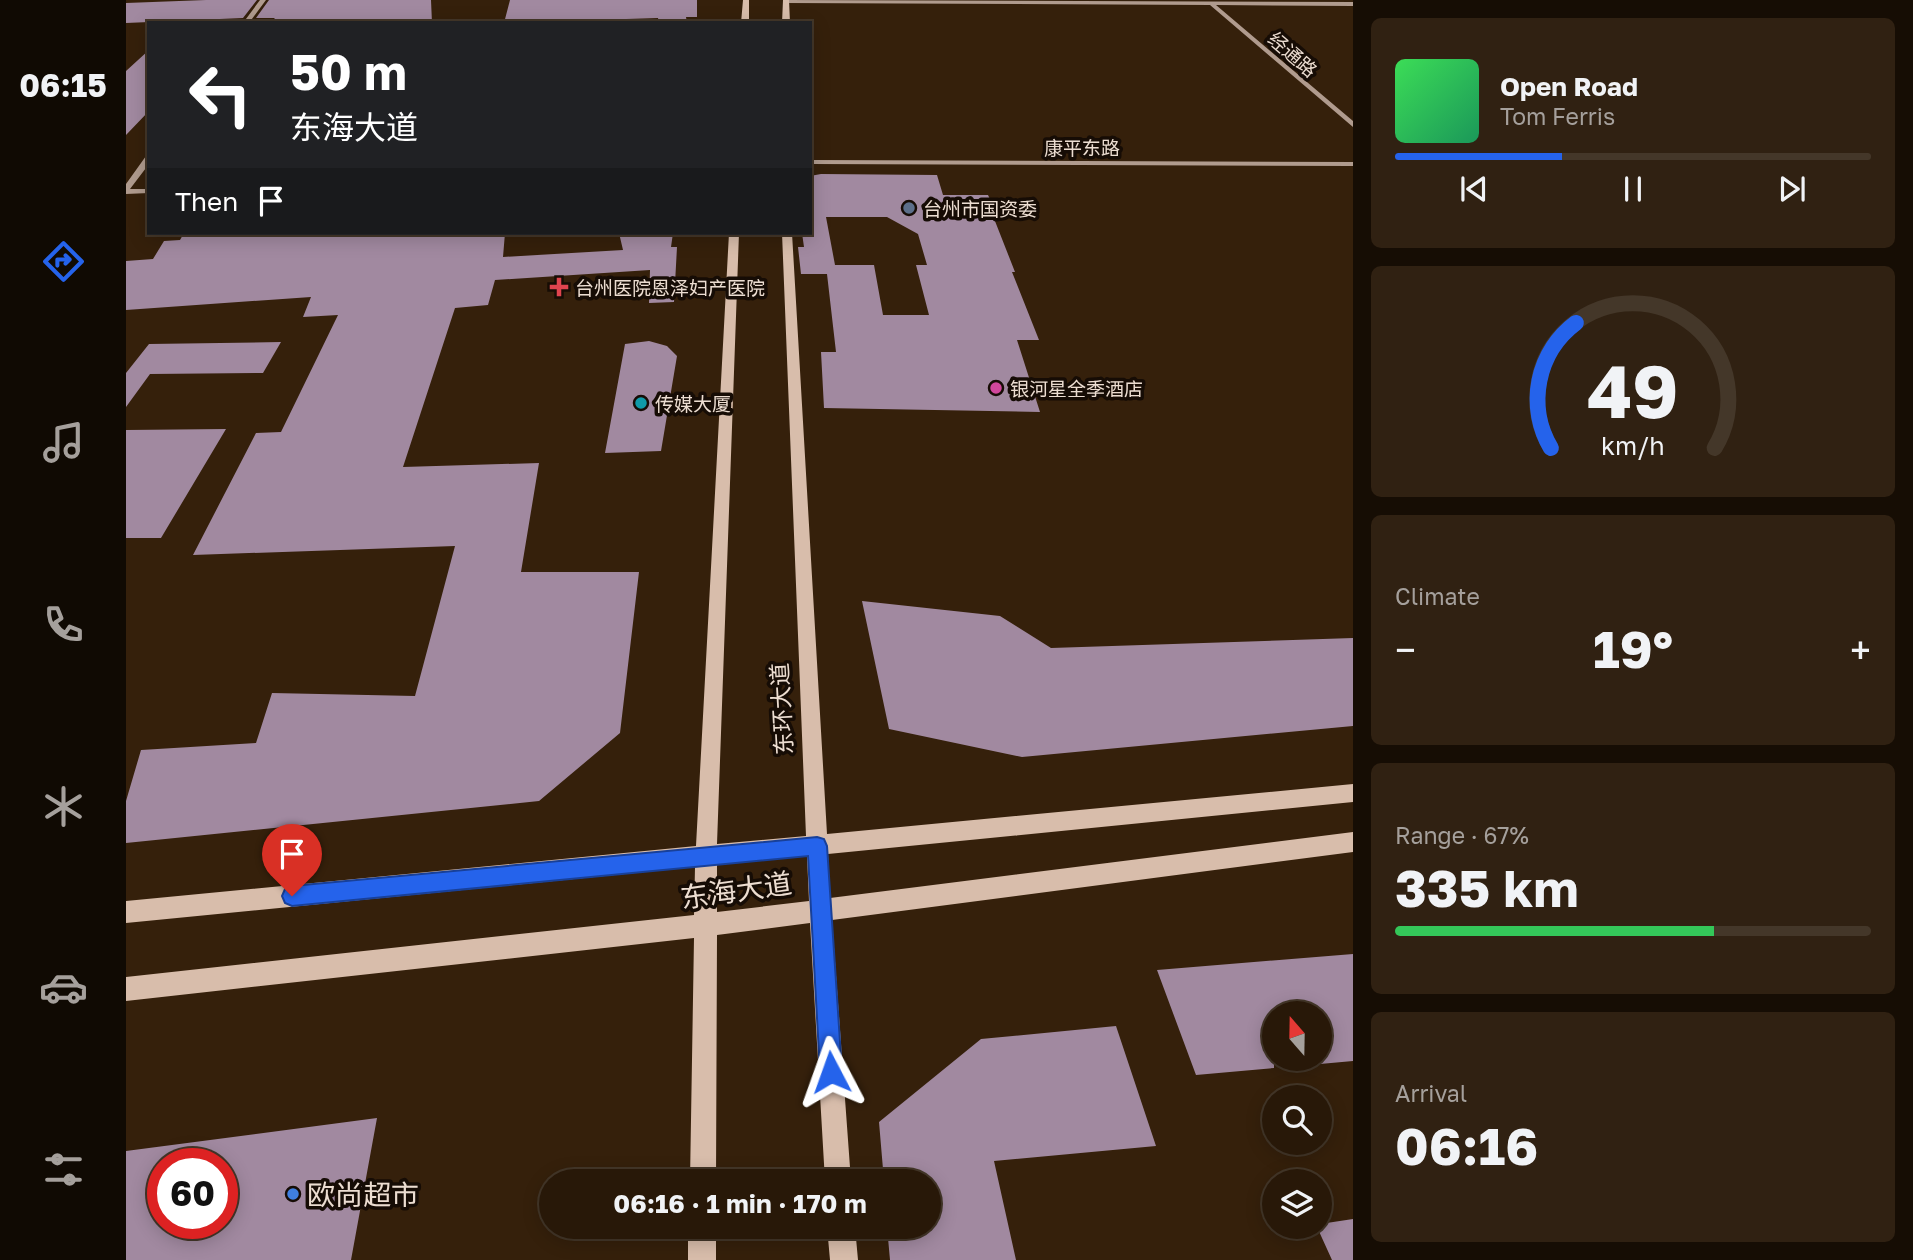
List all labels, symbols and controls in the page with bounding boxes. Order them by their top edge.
street label: 经通路 [1264,27,1322,81]
text: 50 m [290,42,407,101]
icon: left [175,49,266,140]
text: 06:15 [19,66,107,104]
text: Open Road [1500,71,1638,102]
text: Tom Ferris [1500,102,1615,130]
text: 东海大道 [290,108,418,146]
street label: 康平东路 [1044,136,1120,159]
icon: previous [1455,170,1493,208]
icon: pause [1614,170,1652,208]
icon: next [1773,170,1811,208]
icon: arrive [252,182,290,220]
text: Then [175,186,238,217]
place label: 台州市国资委 [923,197,1037,220]
marker: 台州市国资委 [901,200,917,216]
icon: directions [39,237,88,286]
place label: 台州医院恩泽妇产医院 [575,276,765,299]
marker: 台州医院恩泽妇产医院 [549,277,569,297]
text: 49 [1587,347,1679,434]
place label: 银河星全季酒店 [1010,377,1143,400]
marker: 银河星全季酒店 [988,380,1004,396]
place label: 传媒大厦 [655,392,731,415]
marker: 传媒大厦 [633,395,649,411]
icon: music [39,418,88,467]
text: km/h [1601,429,1665,460]
text: Climate [1395,582,1480,610]
icon: phone [39,600,88,649]
text: 19° [1593,617,1673,679]
text: − [1395,627,1416,672]
text: + [1850,627,1871,672]
street label: 东环大道 [765,662,797,756]
icon: climate [39,782,88,831]
text: Range · 67% [1395,821,1529,849]
pin [262,824,322,896]
icon: arrive [273,835,311,873]
text: 335 km [1395,856,1579,918]
street label: 东海大道 [678,866,794,914]
icon: car [39,963,88,1012]
north arrow [1262,1001,1332,1071]
map controls [1262,1001,1332,1239]
position arrow [794,1035,868,1109]
text: Arrival [1395,1079,1467,1107]
button: search [1262,1085,1332,1155]
text: 06:16 [1395,1114,1538,1176]
icon: filters [39,1145,88,1194]
speed limit sign: 60 [147,1148,238,1239]
button: layers [1262,1169,1332,1239]
place label: 欧尚超市 [307,1178,419,1211]
marker: 欧尚超市 [285,1186,301,1202]
text: 06:16 · 1 min · 170 m [613,1188,867,1219]

